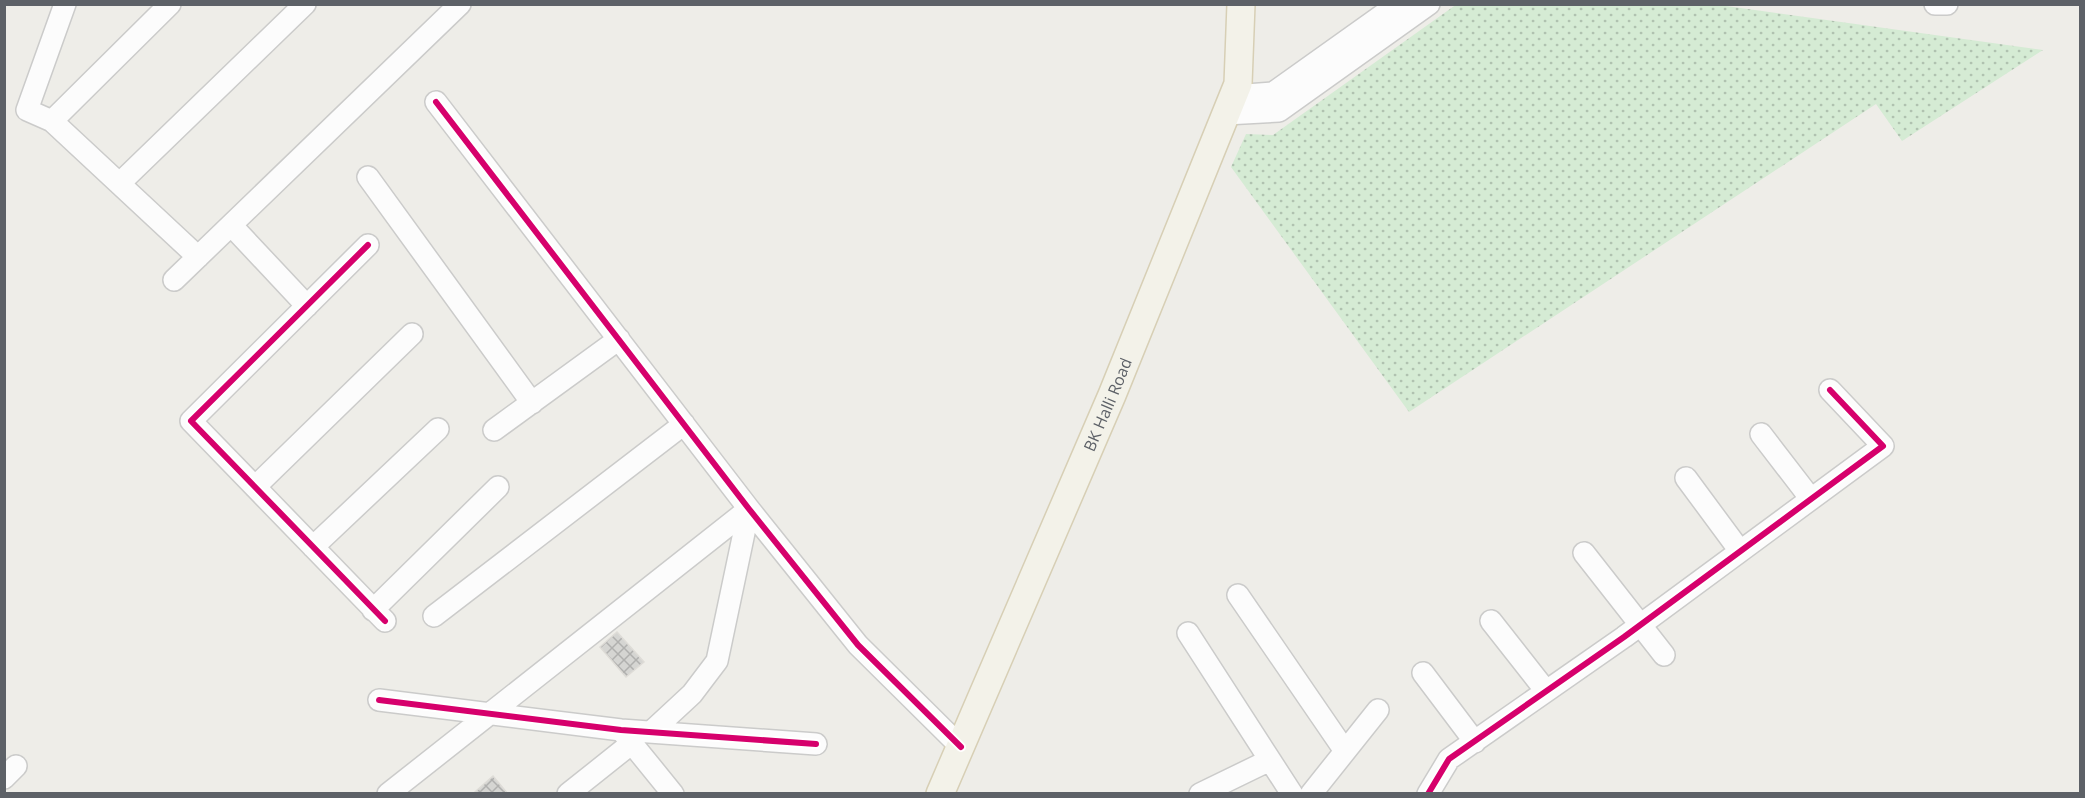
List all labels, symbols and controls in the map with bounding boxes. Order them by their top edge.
street label: BK Halli Road [1078,355,1137,455]

